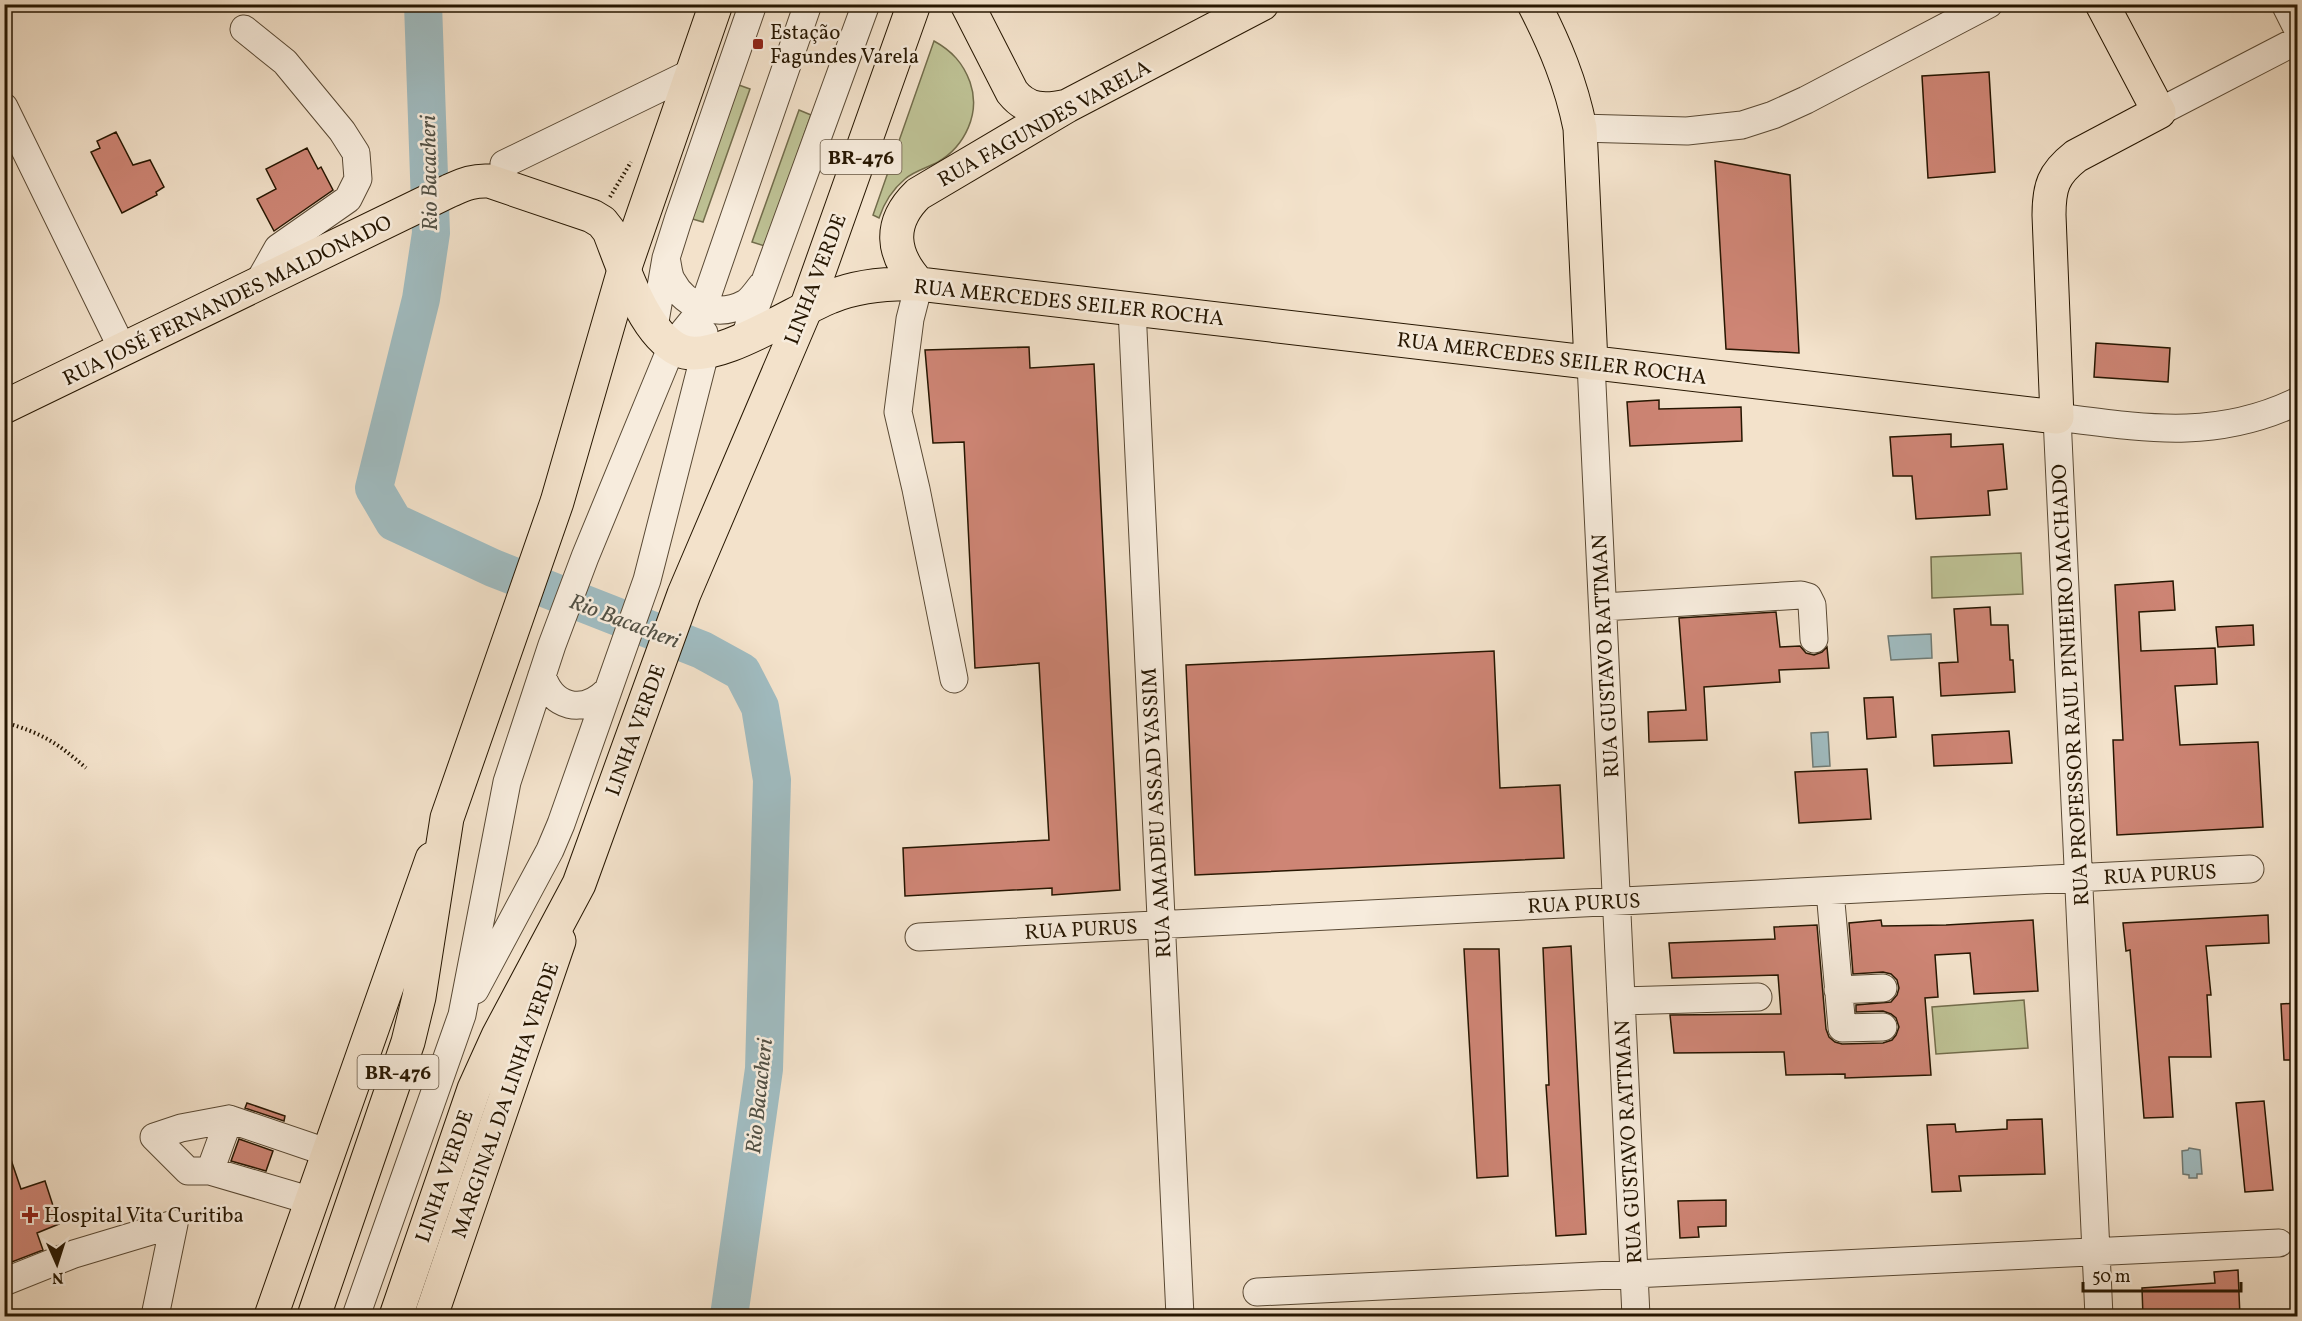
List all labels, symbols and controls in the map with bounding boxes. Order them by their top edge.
place label: Estação Fagundes Varela [770,19,919,72]
marker: Estação Fagundes Varela [751,37,765,51]
street label: RUA FAGUNDES VARELA [933,53,1157,195]
water label: Rio Bacacheri [414,114,447,231]
road number: BR-476 [820,140,902,174]
street label: RUA JOSÉ FERNANDES MALDONADO [58,209,397,394]
street label: LINHA VERDE [778,210,855,349]
street label: RUA MERCEDES SEILER ROCHA [912,273,1226,334]
street label: RUA MERCEDES SEILER ROCHA [1395,326,1709,393]
street label: RUA PROFESSOR RAUL PINHEIRO MACHADO [2045,463,2098,907]
street label: RUA GUSTAVO RATTMAN [1586,533,1627,779]
water label: Rio Bacacheri [565,587,684,658]
street label: LINHA VERDE [599,661,674,800]
street label: RUA AMADEU ASSAD YASSIM [1135,667,1180,959]
street label: RUA PURUS [2103,858,2217,893]
street label: RUA PURUS [1527,887,1641,922]
street label: RUA PURUS [1024,913,1138,948]
street label: MARGINAL DA LINHA VERDE [446,959,564,1241]
street label: RUA GUSTAVO RATTMAN [1609,1019,1650,1265]
water label: Rio Bacacheri [739,1037,782,1155]
road number: BR-476 [358,1055,438,1089]
street label: LINHA VERDE [409,1106,479,1246]
place label: Hospital Vita Curitiba [44,1202,244,1231]
marker: Hospital Vita Curitiba [21,1206,39,1224]
north arrow [27,1234,87,1294]
scale bar [2083,1255,2240,1293]
text: 50 m [2092,1265,2131,1290]
text: N [51,1266,64,1288]

